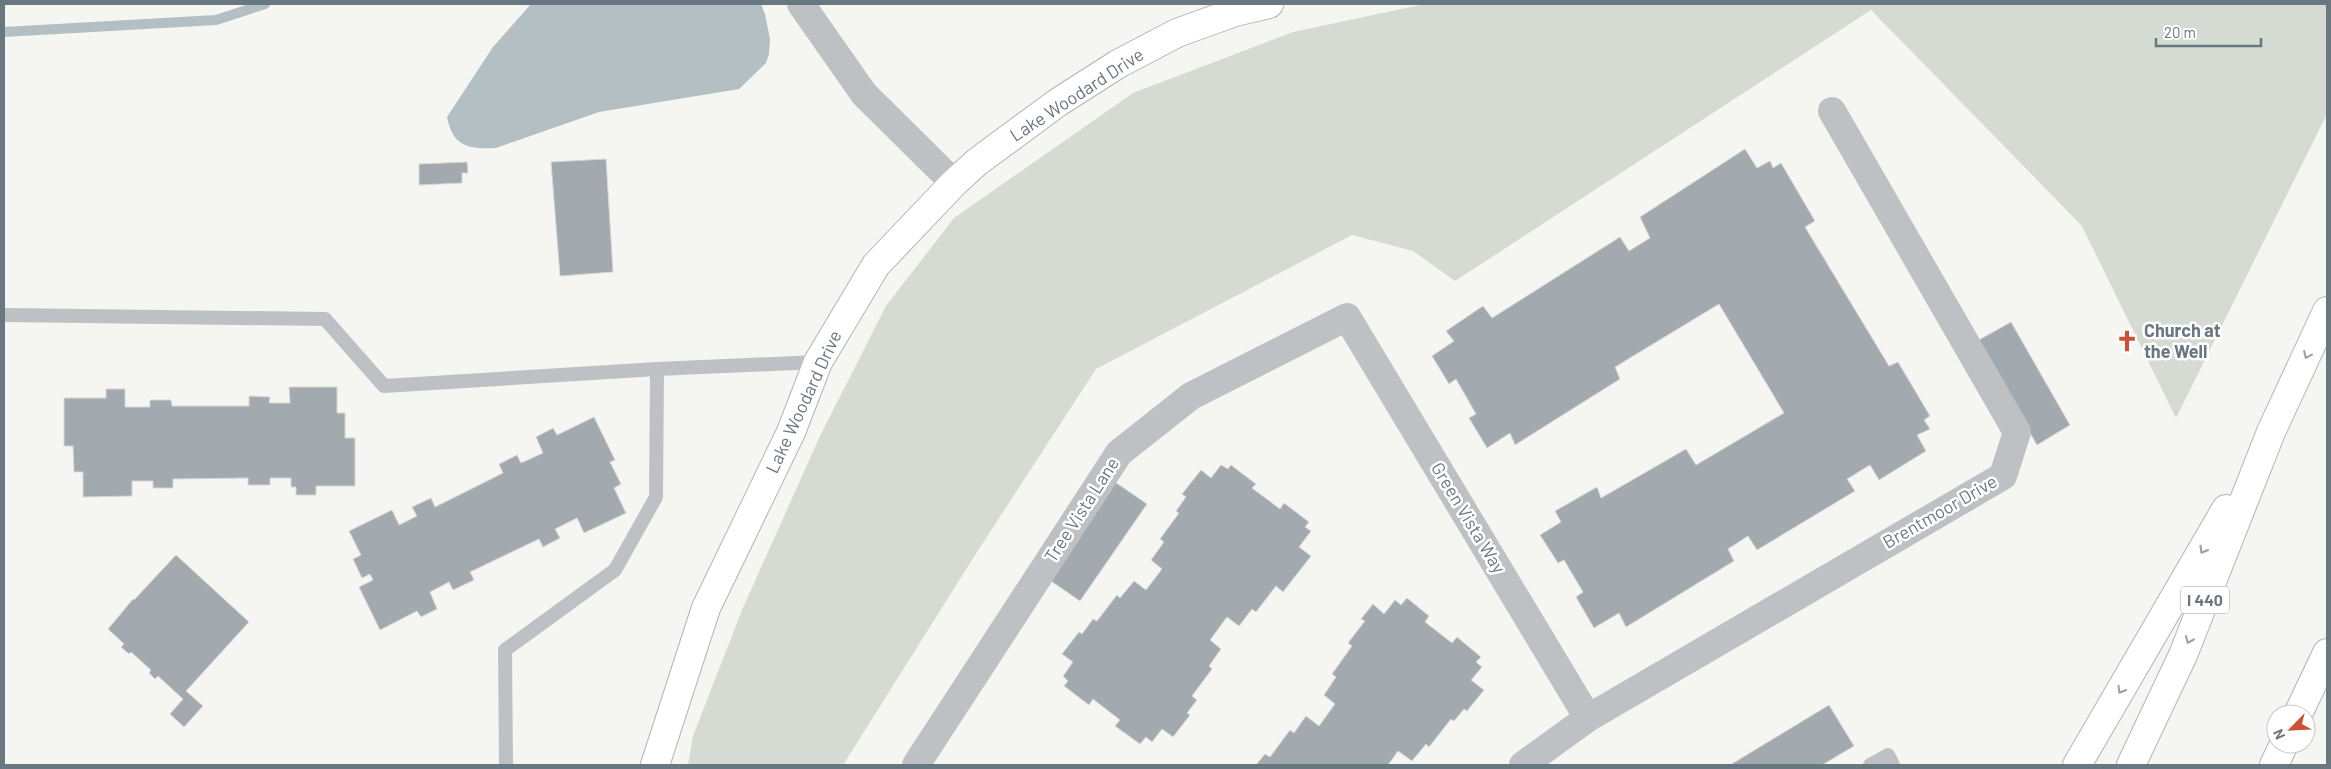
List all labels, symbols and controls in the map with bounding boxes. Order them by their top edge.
scale bar [2156,15,2261,47]
text: 20 m [2164,23,2196,41]
street label: Lake Woodard Drive [1006,43,1147,146]
place label: Church at the Well [2144,319,2221,362]
street label: Lake Woodard Drive [760,327,846,476]
church icon: Church at the Well [2114,328,2140,354]
one-way arrow [2302,350,2313,359]
street label: Tree Vista Lane [1039,453,1123,566]
street label: Green Vista Way [1427,458,1511,577]
street label: Brentmoor Drive [1878,470,2001,553]
one-way arrow [2199,544,2209,553]
road number: I 440 [2181,586,2229,614]
one-way arrow [2185,635,2195,644]
one-way arrow [2117,684,2127,693]
north arrow [2266,704,2316,754]
text: N [2269,727,2288,742]

